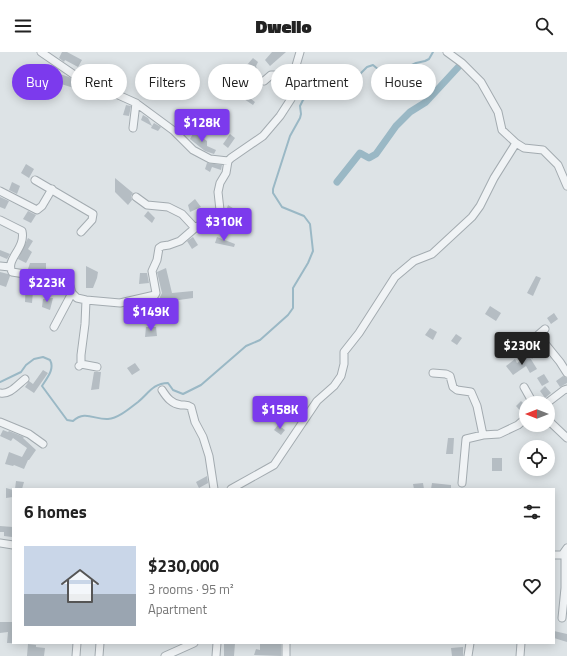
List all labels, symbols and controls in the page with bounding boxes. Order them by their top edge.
text: Dwello [255,13,312,40]
icon: menu [12,15,34,37]
icon: search [533,15,555,37]
chip: Buy [12,64,63,100]
chip: Rent [71,64,127,100]
chip: Filters [135,64,200,100]
chip: New [208,64,263,100]
chip: Apartment [271,64,363,100]
chip: House [371,64,436,100]
pin: $128K [174,109,230,143]
text: $128K [184,112,220,132]
pin: $310K [196,208,252,242]
text: $310K [206,211,242,231]
pin: $223K [19,269,75,303]
text: $223K [29,272,65,292]
pin: $149K [123,298,179,332]
text: $149K [133,301,169,321]
pin: $230K [494,332,550,366]
text: $230K [504,335,540,355]
pin: $158K [252,396,308,430]
north arrow [519,396,555,432]
map controls [519,396,555,476]
text: $158K [262,399,298,419]
button: locate [519,440,555,476]
text: 6 homes [24,499,87,525]
icon: filters [521,501,543,523]
text: $230,000 [148,553,219,579]
icon: home [56,562,104,610]
icon: heart [521,575,543,597]
text: 3 rooms · 95 m² [148,579,234,599]
text: Apartment [148,599,207,619]

